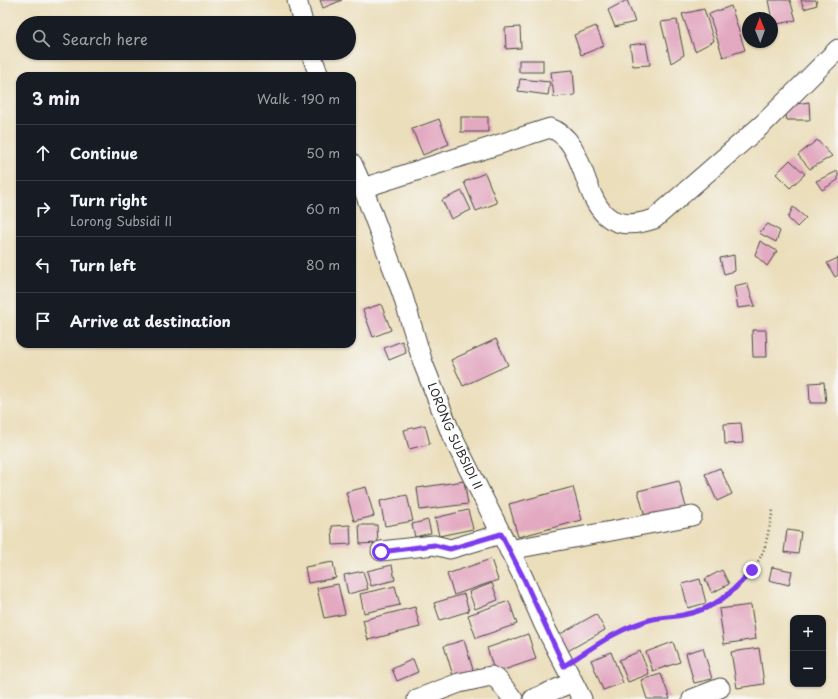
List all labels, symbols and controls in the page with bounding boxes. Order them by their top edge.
north arrow [742,12,778,48]
search box [16,16,356,60]
icon: search [30,27,52,49]
text: Search here [62,27,148,50]
text: 3 min [32,85,80,111]
text: Walk · 190 m [257,89,340,108]
text: Continue [70,141,138,164]
icon: ahead [32,142,54,164]
text: 50 m [306,143,340,162]
text: Turn right [70,188,147,211]
icon: right [32,198,54,220]
text: 60 m [306,199,340,218]
text: Lorong Subsidi II [70,211,172,230]
text: Turn left [70,253,136,276]
icon: left [32,254,54,276]
text: 80 m [306,255,340,274]
text: Arrive at destination [70,309,231,332]
icon: arrive [32,310,54,332]
street label: LORONG SUBSIDI II [424,380,487,492]
route start [372,543,390,561]
route end [743,561,761,579]
map controls [790,615,826,687]
button: + [790,615,826,651]
button: − [790,651,826,687]

